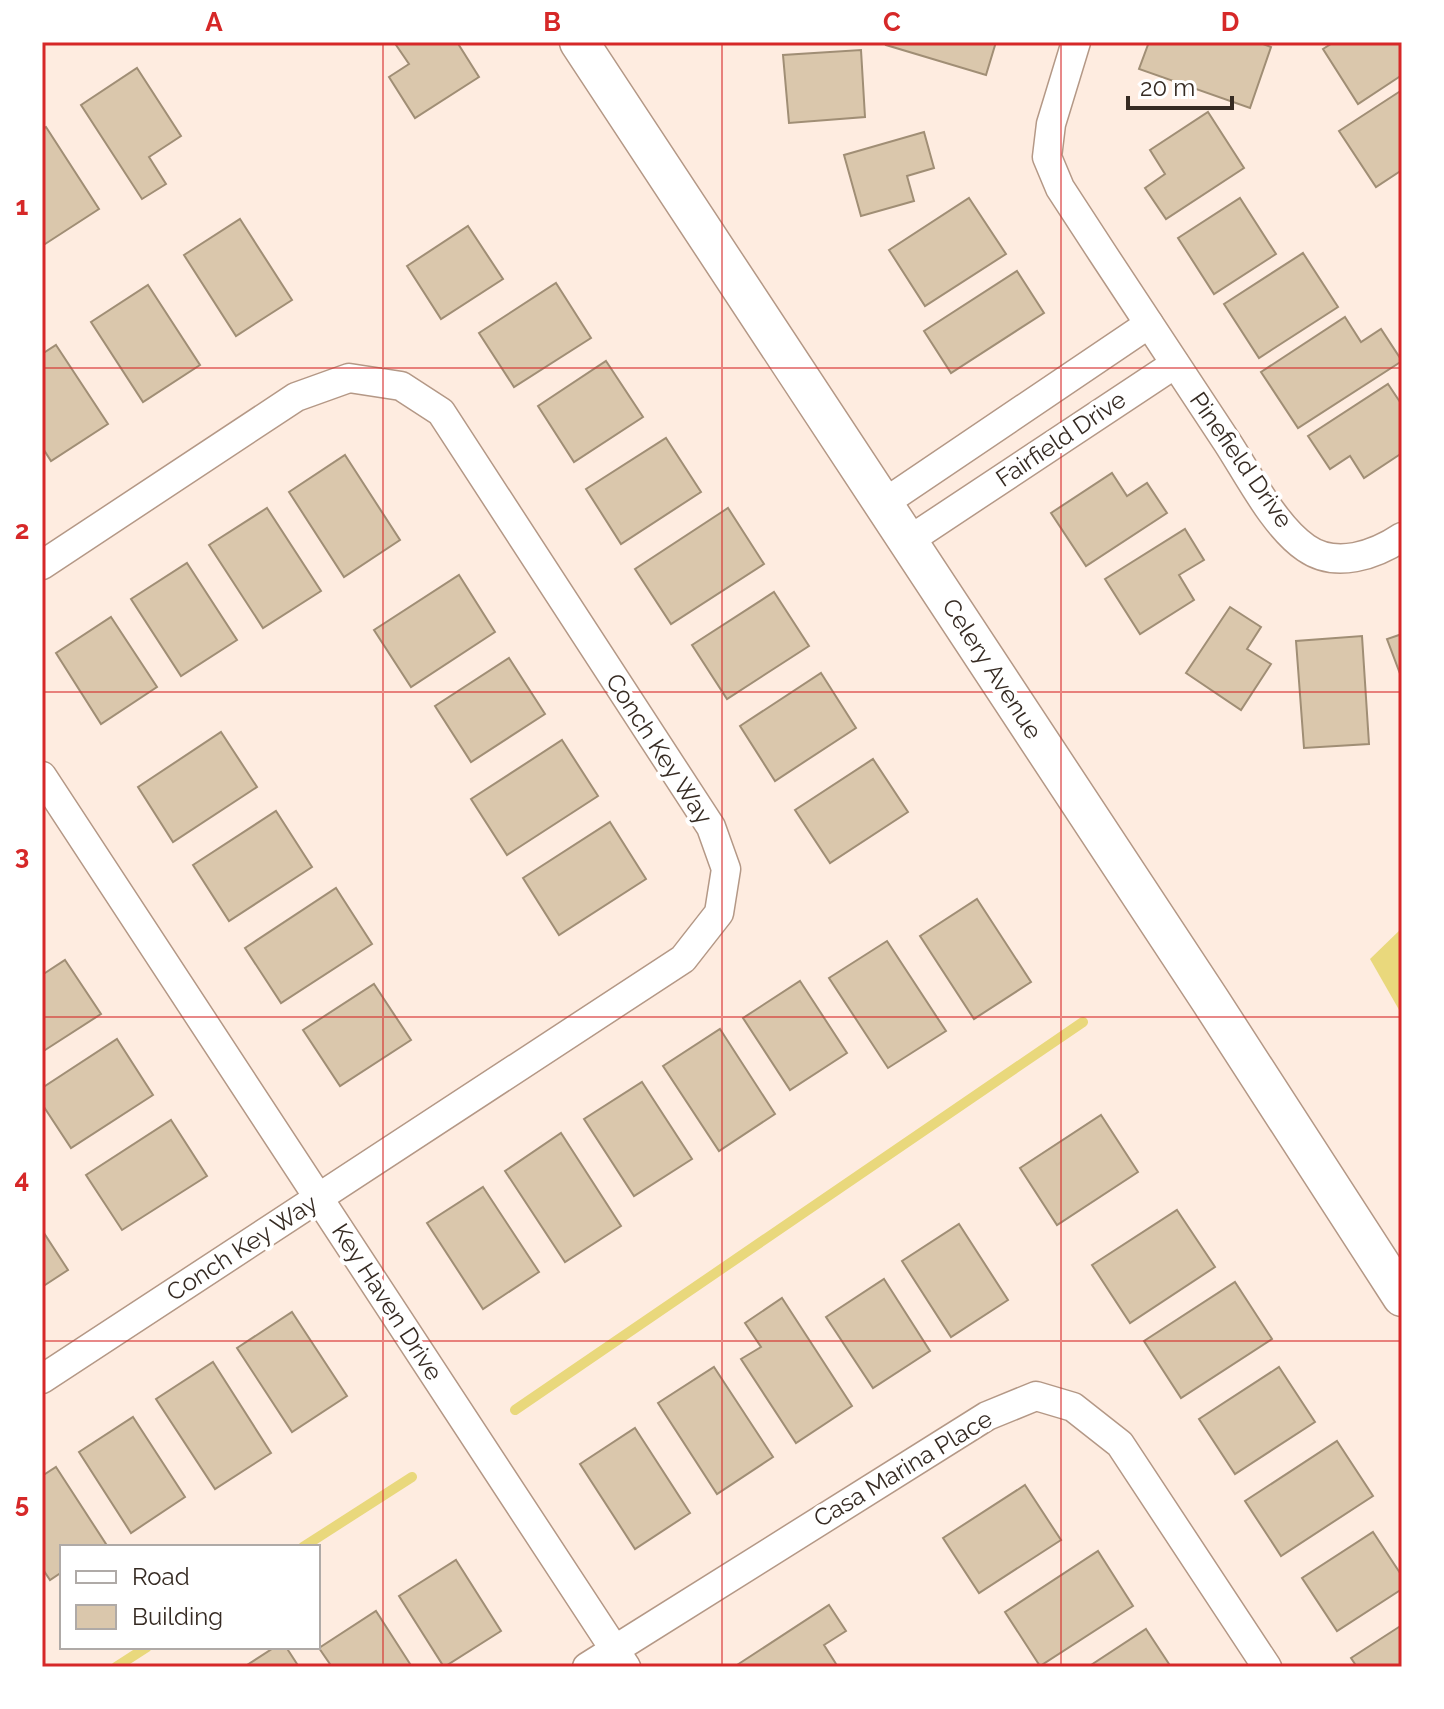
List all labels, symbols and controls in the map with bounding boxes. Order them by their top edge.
text: A [205,7,223,37]
text: B [543,7,561,37]
text: C [883,7,901,37]
text: D [1221,7,1239,37]
scale bar [1128,60,1232,110]
text: 20 m [1140,73,1195,102]
text: 1 [16,191,29,221]
street label: Fairfield Drive [990,385,1131,493]
street label: Pinefield Drive [1184,386,1299,533]
text: 2 [15,515,29,545]
street label: Celery Avenue [936,593,1049,744]
street label: Conch Key Way [600,668,719,829]
text: 3 [15,840,29,870]
text: 4 [15,1164,29,1194]
street label: Conch Key Way [161,1188,322,1307]
street label: Key Haven Drive [326,1218,449,1386]
street label: Casa Marina Place [808,1404,997,1533]
text: 5 [15,1488,29,1518]
legend [60,1545,320,1649]
text: Road [132,1562,190,1591]
text: Building [132,1602,223,1631]

